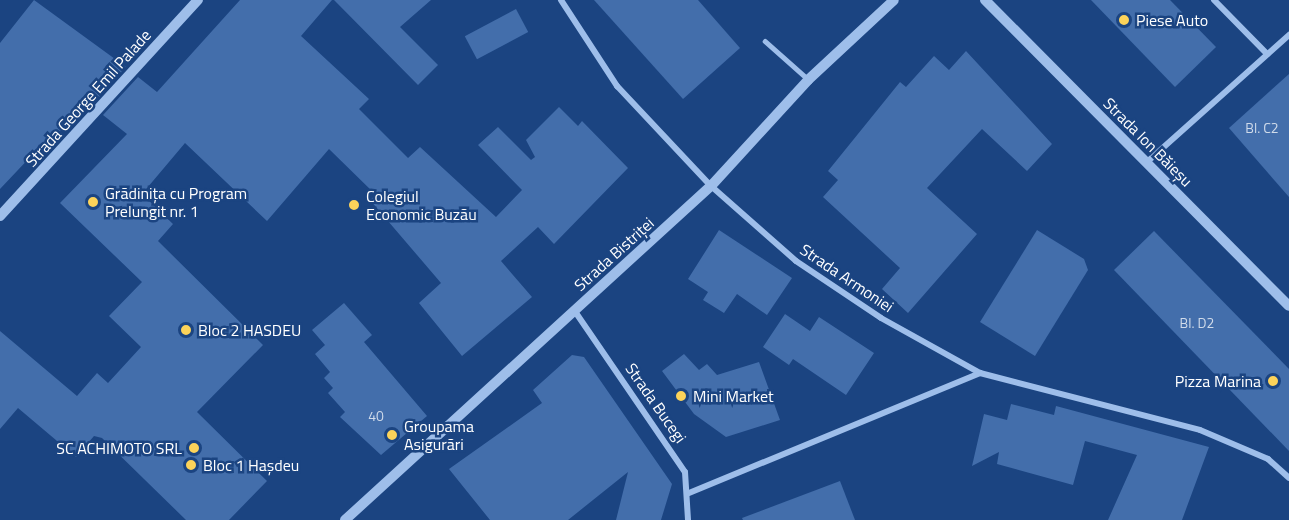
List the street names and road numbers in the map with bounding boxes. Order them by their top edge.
street label: Strada George Emil Palade [21,25,155,171]
street label: Strada Ion Băieșu [1100,94,1196,190]
street label: Strada Bistriței [570,213,658,295]
street label: Strada Armoniei [797,240,897,316]
street label: Strada Bucegi [622,360,690,446]

